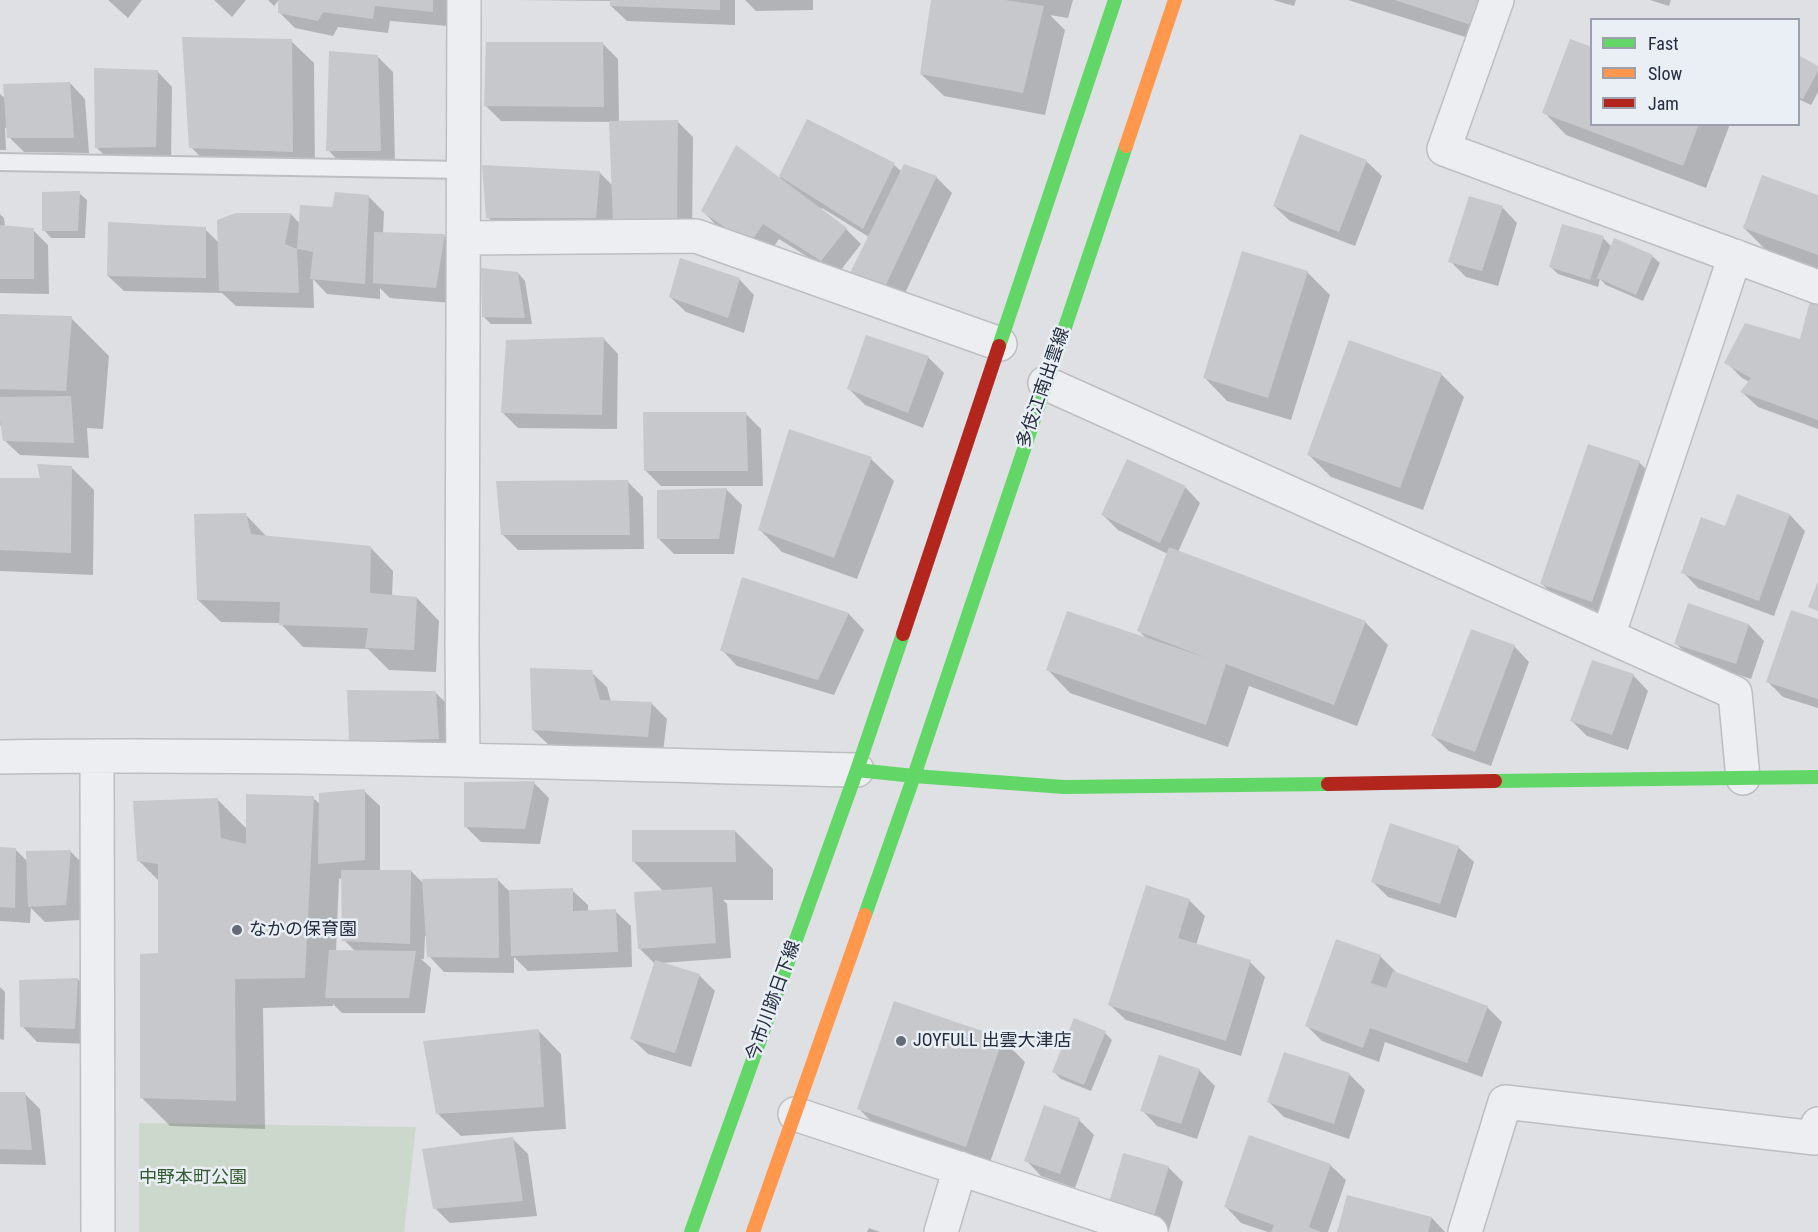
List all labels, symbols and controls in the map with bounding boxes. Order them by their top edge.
legend [1590,18,1800,126]
text: Fast [1648,33,1679,54]
text: Slow [1648,63,1682,84]
text: Jam [1648,93,1679,114]
street label: 多伎江南出雲線 [1013,325,1075,451]
place label: なかの保育園 [249,919,357,941]
marker: なかの保育園 [230,923,244,937]
street label: 今市川跡日下線 [742,938,806,1064]
place label: JOYFULL 出雲大津店 [913,1030,1072,1052]
marker: JOYFULL 出雲大津店 [894,1034,908,1048]
park label: 中野本町公園 [139,1167,247,1189]

